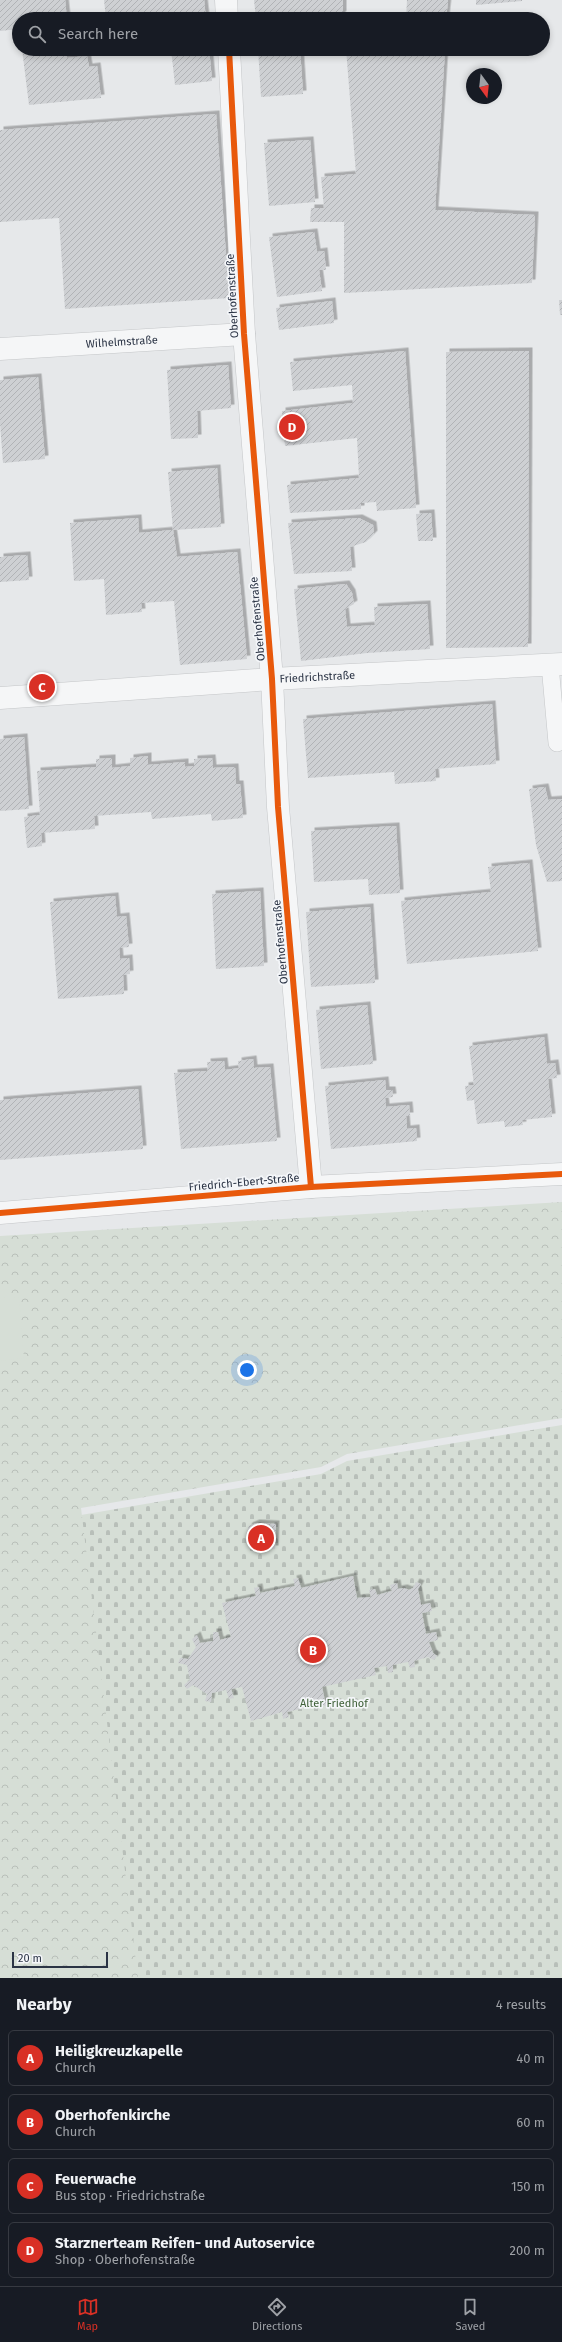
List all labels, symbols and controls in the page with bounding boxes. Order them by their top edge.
search box [12,12,550,56]
icon: search [26,23,48,45]
text: Search here [58,25,138,43]
north arrow [466,68,502,104]
street label: Oberhofenstraße [224,253,241,339]
street label: Wilhelmstraße [85,333,158,351]
pin: D [279,412,305,442]
street label: Oberhofenstraße [247,576,268,662]
street label: Friedrichstraße [279,669,355,686]
pin: C [29,672,55,702]
street label: Oberhofenstraße [270,899,291,985]
street label: Friedrich-Ebert-Straße [188,1171,300,1194]
your location [237,1360,257,1380]
pin: A [248,1523,274,1553]
pin: B [300,1635,326,1665]
park label: Alter Friedhof [300,1697,369,1710]
scale bar [12,1950,108,1969]
text: 20 m [18,1952,42,1965]
text: Nearby [16,1994,71,2015]
text: 4 results [496,1997,546,2012]
text: Heiligkreuzkapelle [55,2042,183,2060]
text: A [26,2051,34,2066]
text: 40 m [516,2051,545,2066]
text: Church [55,2060,96,2075]
text: Oberhofenkirche [55,2106,170,2124]
text: B [26,2115,34,2130]
text: 60 m [516,2115,545,2130]
text: Church [55,2124,96,2139]
text: Feuerwache [55,2170,136,2188]
text: C [26,2179,34,2194]
text: 150 m [511,2179,545,2194]
text: Bus stop · Friedrichstraße [55,2188,205,2203]
text: Starznerteam Reifen- und Autoservice [55,2234,315,2252]
text: D [26,2243,34,2258]
text: 200 m [509,2243,545,2258]
text: Shop · Oberhofenstraße [55,2252,195,2267]
tab: Map [77,2296,99,2333]
tab: Directions [252,2296,302,2333]
tab: Saved [456,2296,485,2333]

